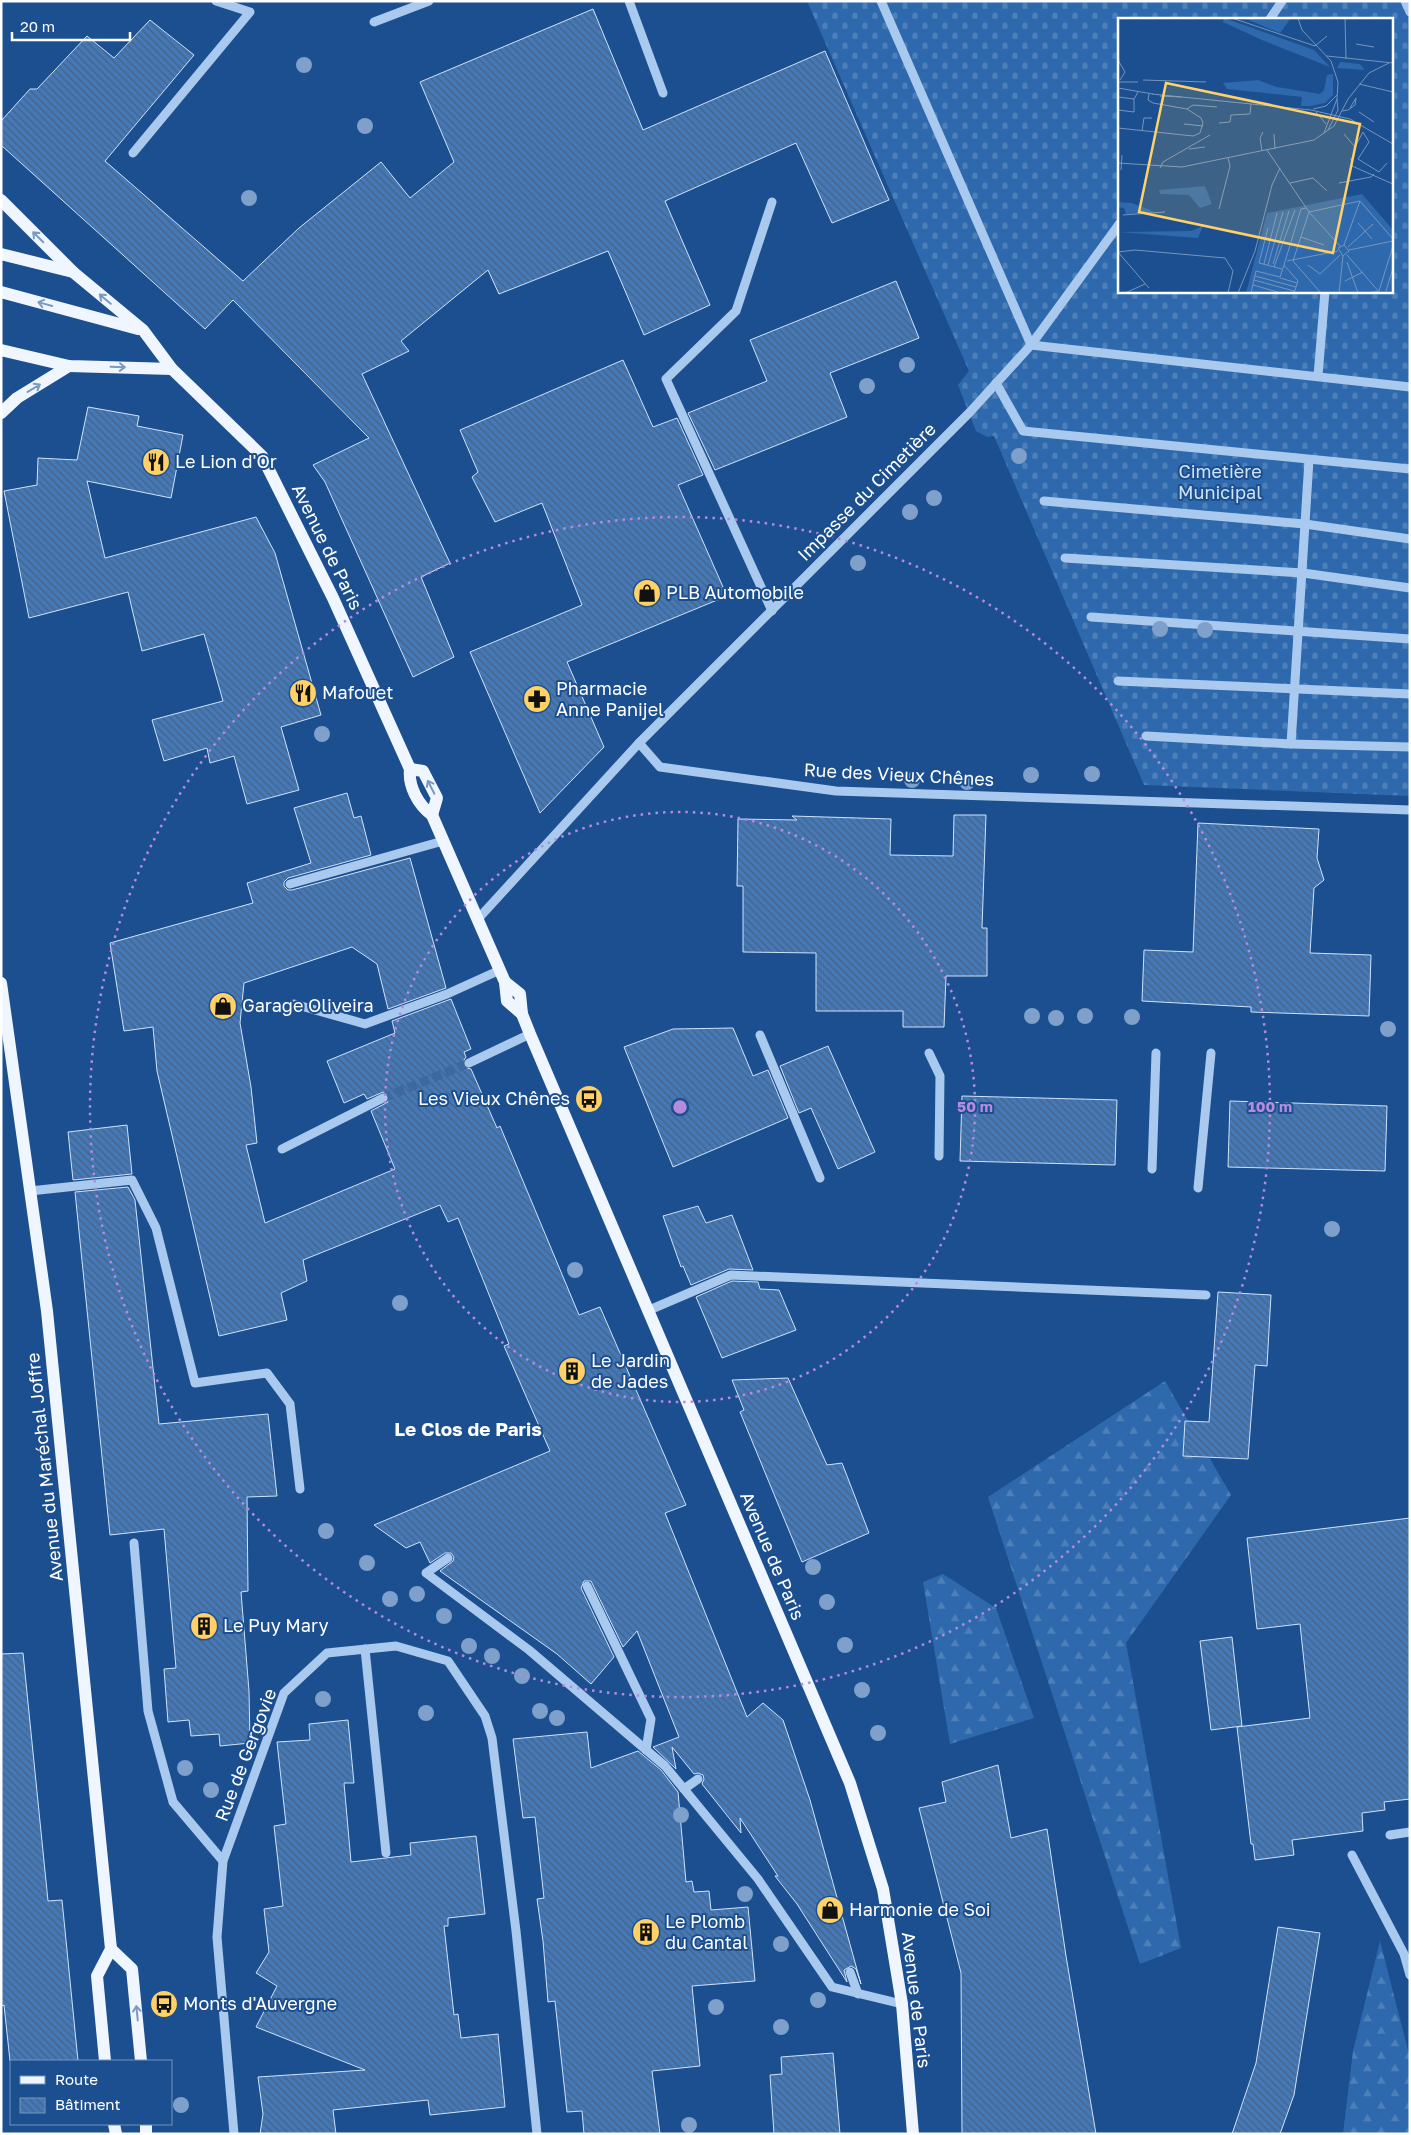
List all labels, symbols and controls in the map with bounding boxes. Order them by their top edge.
scale bar [12,10,130,42]
text: 20 m [20,17,55,35]
inset map [1118,18,1394,292]
one-way arrow [32,231,44,243]
one-way arrow [99,293,112,304]
one-way arrow [37,298,53,308]
one-way arrow [110,363,126,372]
one-way arrow [26,382,40,392]
street label: Impasse du Cimetière [793,418,940,565]
restaurant icon: Le Lion d'Or [141,447,171,477]
place label: Le Lion d'Or [175,450,277,472]
park label: Cimetière Municipal [1178,460,1262,503]
street label: Avenue de Paris [288,480,368,613]
shop icon: PLB Automobile [632,578,662,608]
place label: PLB Automobile [666,581,804,603]
place label: Pharmacie Anne Panijel [556,677,664,720]
restaurant icon: Mafouet [288,678,318,708]
place label: Mafouet [322,681,393,703]
pharmacy icon: Pharmacie Anne Panijel [522,684,552,714]
street label: Rue des Vieux Chênes [803,758,995,790]
one-way arrow [426,779,436,794]
shop icon: Garage Oliveira [208,991,238,1021]
place label: Garage Oliveira [242,994,374,1016]
bus stop icon: Les Vieux Chênes [574,1084,604,1114]
place label: Les Vieux Chênes [418,1087,570,1109]
text: 50 m [957,1097,993,1115]
text: 100 m [1248,1097,1292,1115]
centre of rings [671,1098,689,1116]
place label: Le Jardin de Jades [591,1349,670,1392]
street label: Avenue du Maréchal Joffre [21,1352,67,1583]
building icon: Le Jardin de Jades [557,1356,587,1386]
district label: Le Clos de Paris [394,1417,542,1440]
street label: Avenue de Paris [736,1488,810,1623]
building icon: Le Puy Mary [189,1611,219,1641]
place label: Le Puy Mary [223,1614,329,1636]
street label: Rue de Gergovie [210,1685,281,1824]
shop icon: Harmonie de Soi [815,1895,845,1925]
place label: Harmonie de Soi [849,1898,991,1920]
place label: Le Plomb du Cantal [665,1910,748,1953]
building icon: Le Plomb du Cantal [631,1917,661,1947]
street label: Avenue de Paris [898,1930,936,2069]
bus stop icon: Monts d'Auvergne [149,1989,179,2019]
place label: Monts d'Auvergne [183,1992,337,2014]
one-way arrow [132,2005,141,2021]
legend [10,2060,172,2125]
text: Route [55,2070,98,2088]
text: Bâtiment [55,2095,120,2113]

